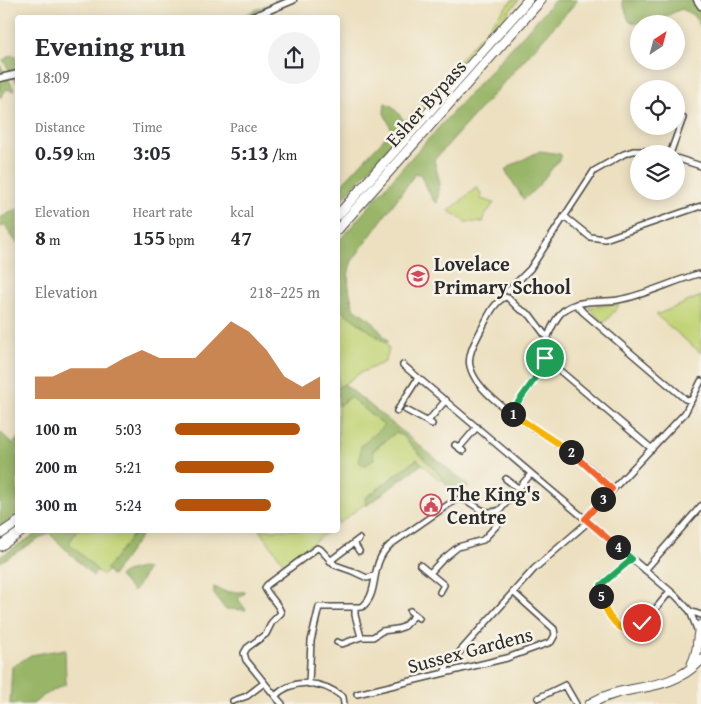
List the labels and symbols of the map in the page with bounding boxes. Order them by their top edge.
north arrow [630,15,685,70]
street label: Esher Bypass [378,53,473,153]
place label: Lovelace Primary School [434,249,571,301]
school or university icon: Lovelace Primary School [406,264,430,288]
pin [524,337,566,379]
pin: 1 [500,402,526,426]
pin: 2 [558,440,584,464]
place label: The King's Centre [447,479,540,531]
pin: 3 [590,486,616,512]
public building icon: The King's Centre [419,493,443,517]
pin: 4 [606,534,630,560]
pin: 5 [588,584,614,608]
pin [621,602,663,644]
street label: Sussex Gardens [404,619,536,680]

